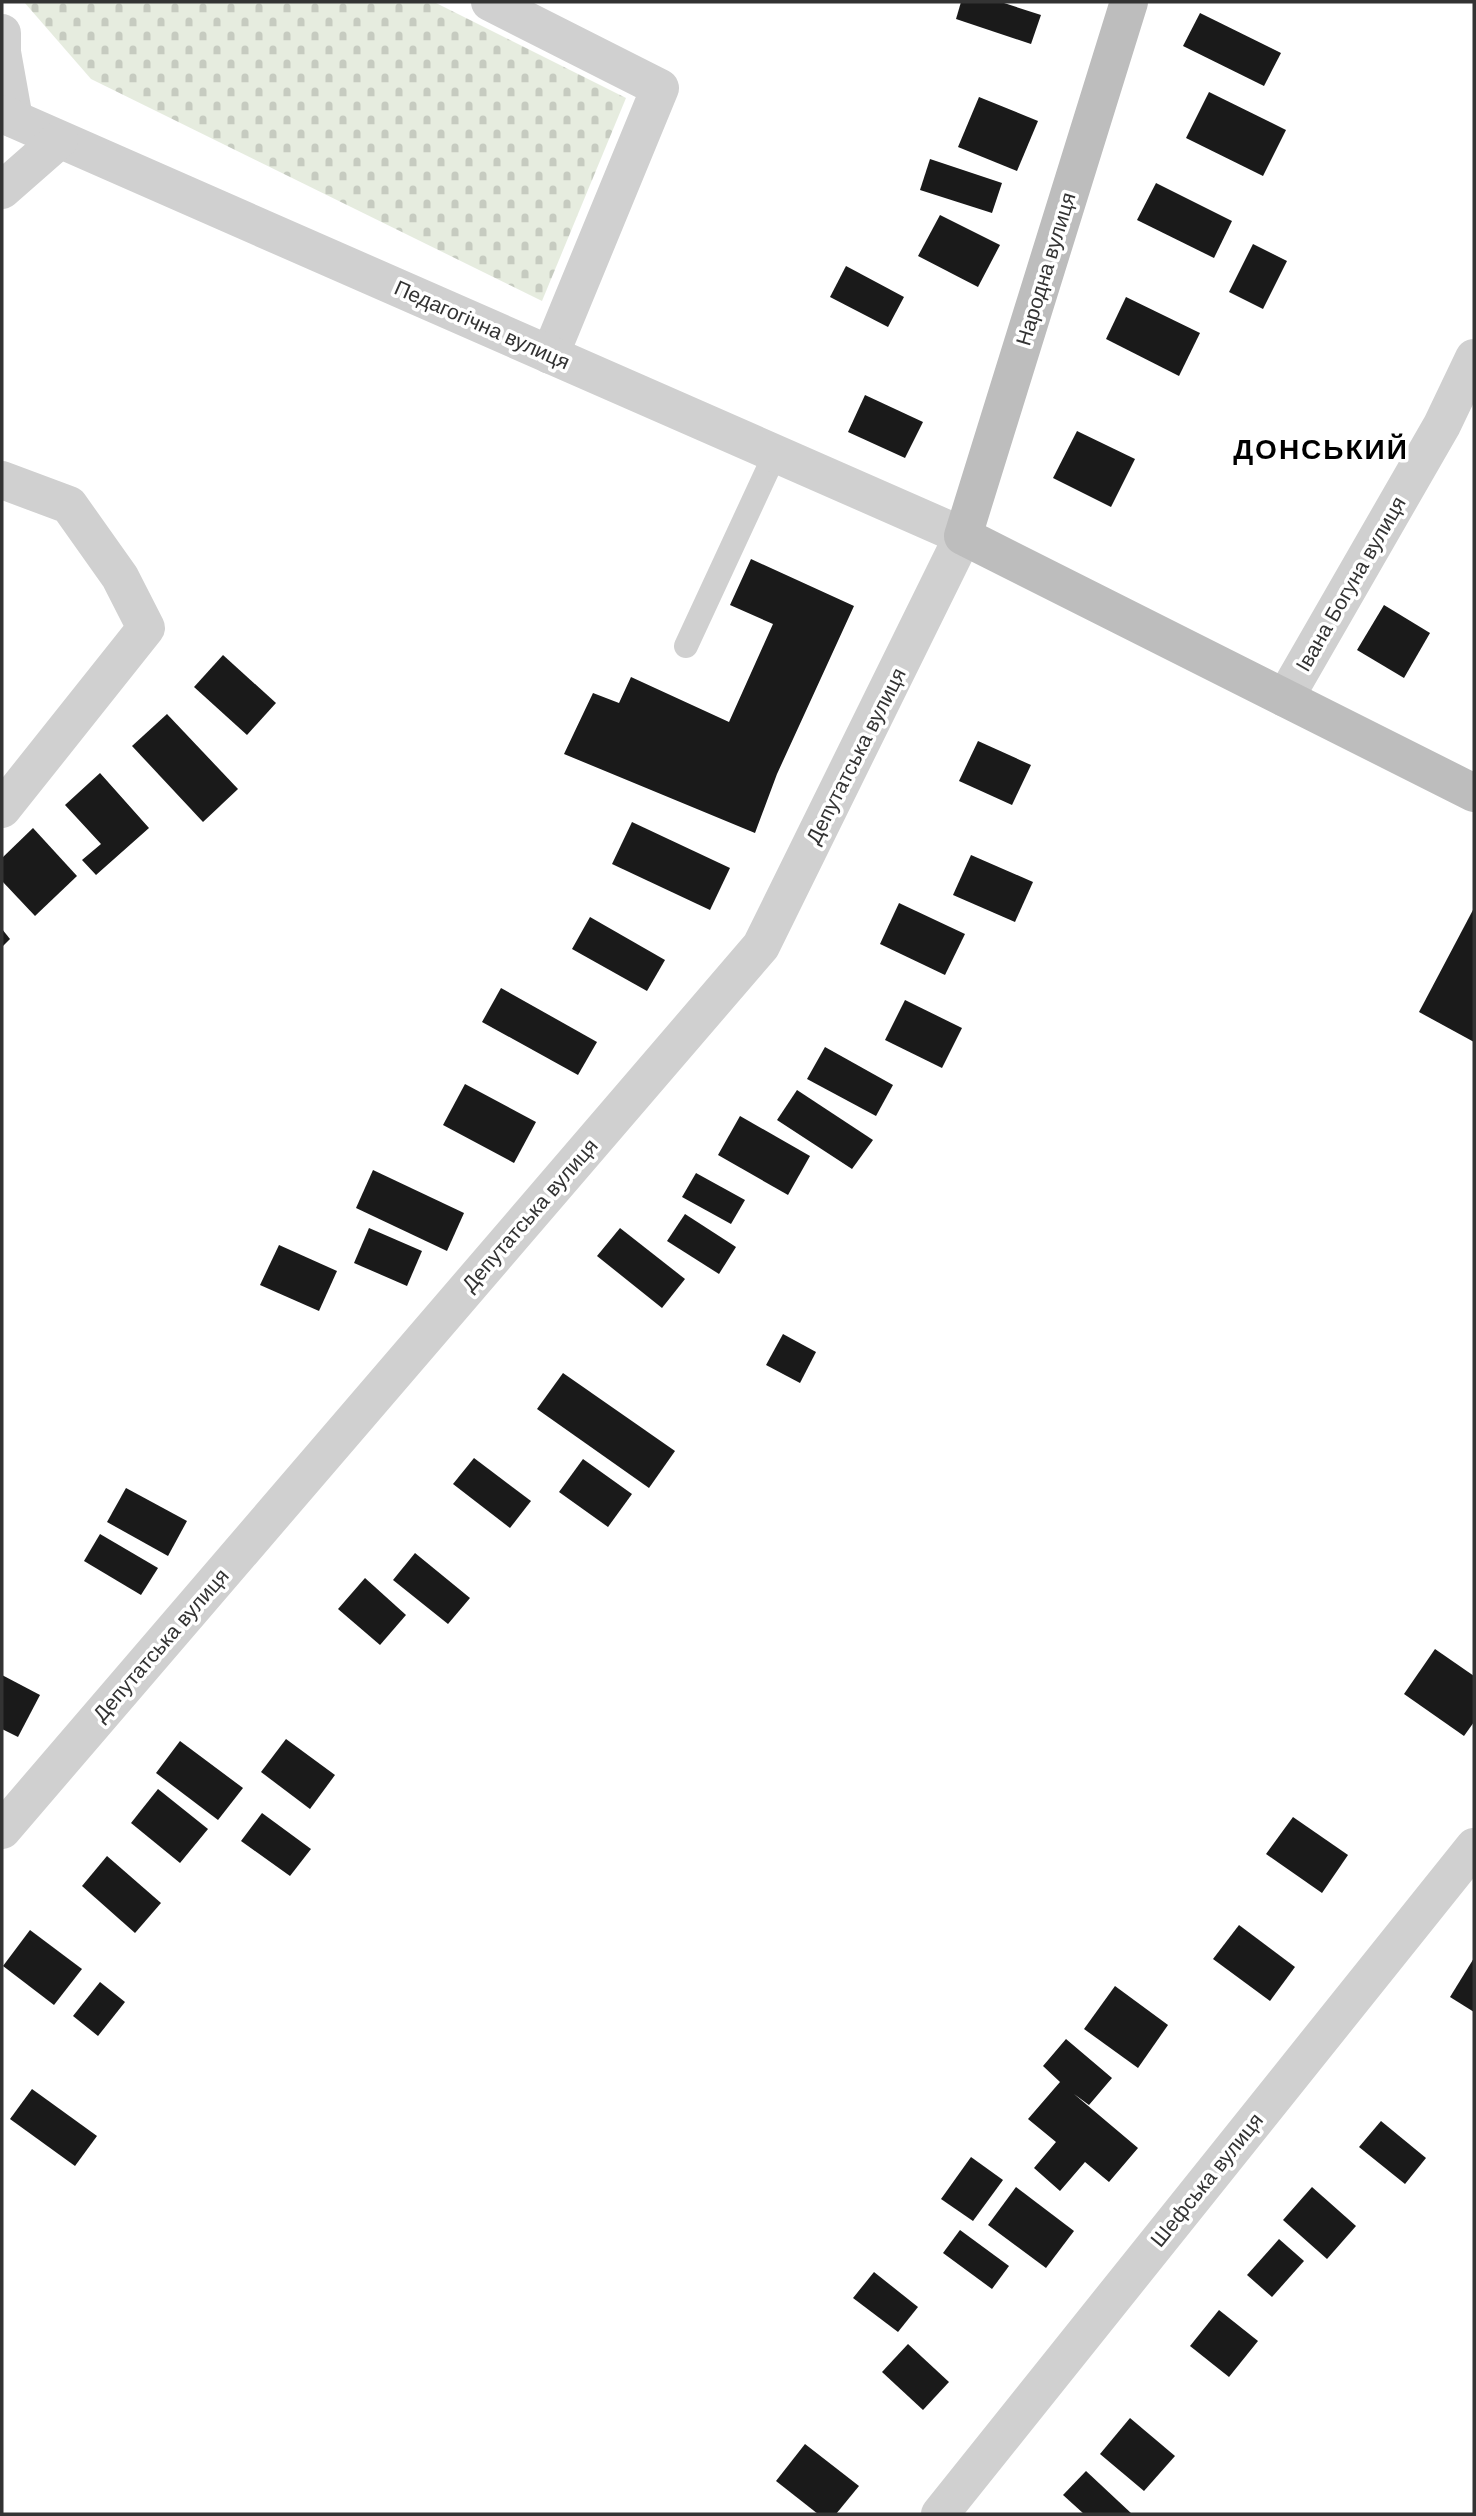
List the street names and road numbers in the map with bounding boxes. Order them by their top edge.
street label: Народна вулиця [1009,189,1083,349]
street label: Педагогічна вулиця [390,274,574,376]
street label: Івана Богуна вулиця [1289,491,1413,677]
street label: Депутатська вулиця [799,663,913,849]
street label: Депутатська вулиця [456,1133,604,1297]
street label: Депутатська вулиця [87,1563,235,1727]
street label: Шефська вулиця [1144,2107,1270,2253]

